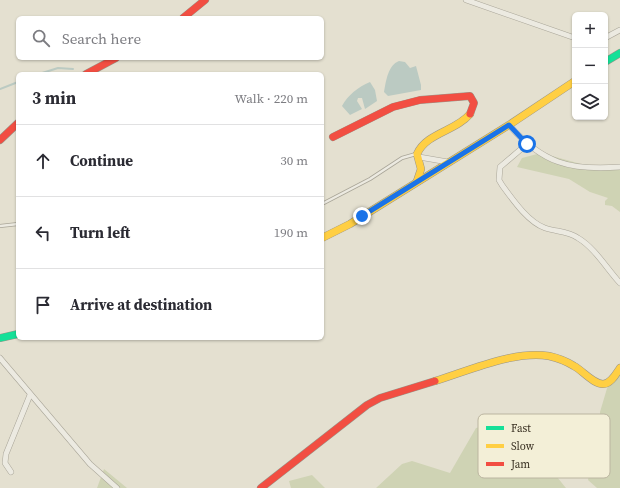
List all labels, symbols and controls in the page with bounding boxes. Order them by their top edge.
map controls [572,12,608,120]
button: + [572,12,608,48]
search box [16,16,324,60]
icon: search [30,27,52,49]
text: Search here [62,28,141,49]
button: − [572,48,608,84]
button: layers [572,84,608,120]
text: 3 min [32,86,76,110]
text: Walk · 220 m [235,90,308,107]
route start [518,135,536,153]
icon: ahead [32,150,54,172]
text: Continue [70,150,133,171]
text: 30 m [280,152,308,169]
route end [353,207,371,225]
icon: left [32,222,54,244]
text: Turn left [70,222,130,243]
text: 190 m [274,224,308,241]
icon: arrive [32,294,54,316]
text: Arrive at destination [70,294,212,315]
legend [478,414,610,478]
text: Fast [511,421,531,436]
text: Slow [511,439,535,454]
text: Jam [510,457,530,472]

